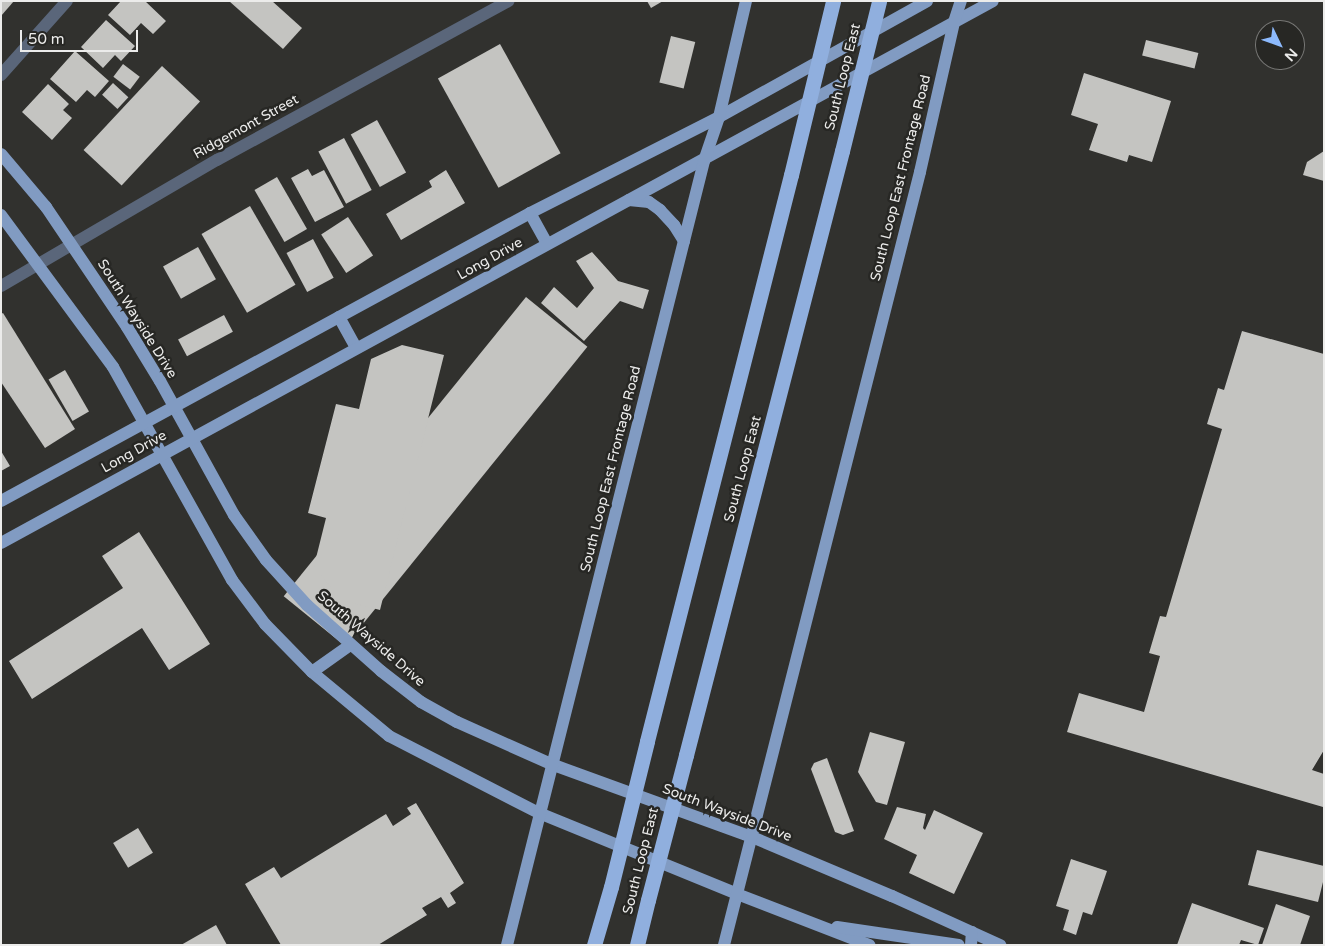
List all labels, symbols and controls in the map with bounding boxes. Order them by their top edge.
scale bar [22,20,140,52]
north arrow [1255,20,1305,70]
street label: South Loop East [822,22,864,132]
text: 50 m [28,30,65,48]
text: N [1281,45,1301,65]
street label: South Loop East Frontage Road [867,73,935,283]
street label: Ridgemont Street [190,91,302,163]
street label: Long Drive [454,234,526,284]
street label: South Wayside Drive [94,256,180,382]
street label: South Loop East Frontage Road [577,364,645,574]
street label: South Loop East [721,414,765,524]
street label: Long Drive [98,427,170,477]
street label: South Wayside Drive [314,588,428,690]
street label: South Wayside Drive [660,781,794,845]
street label: South Loop East [620,806,662,916]

